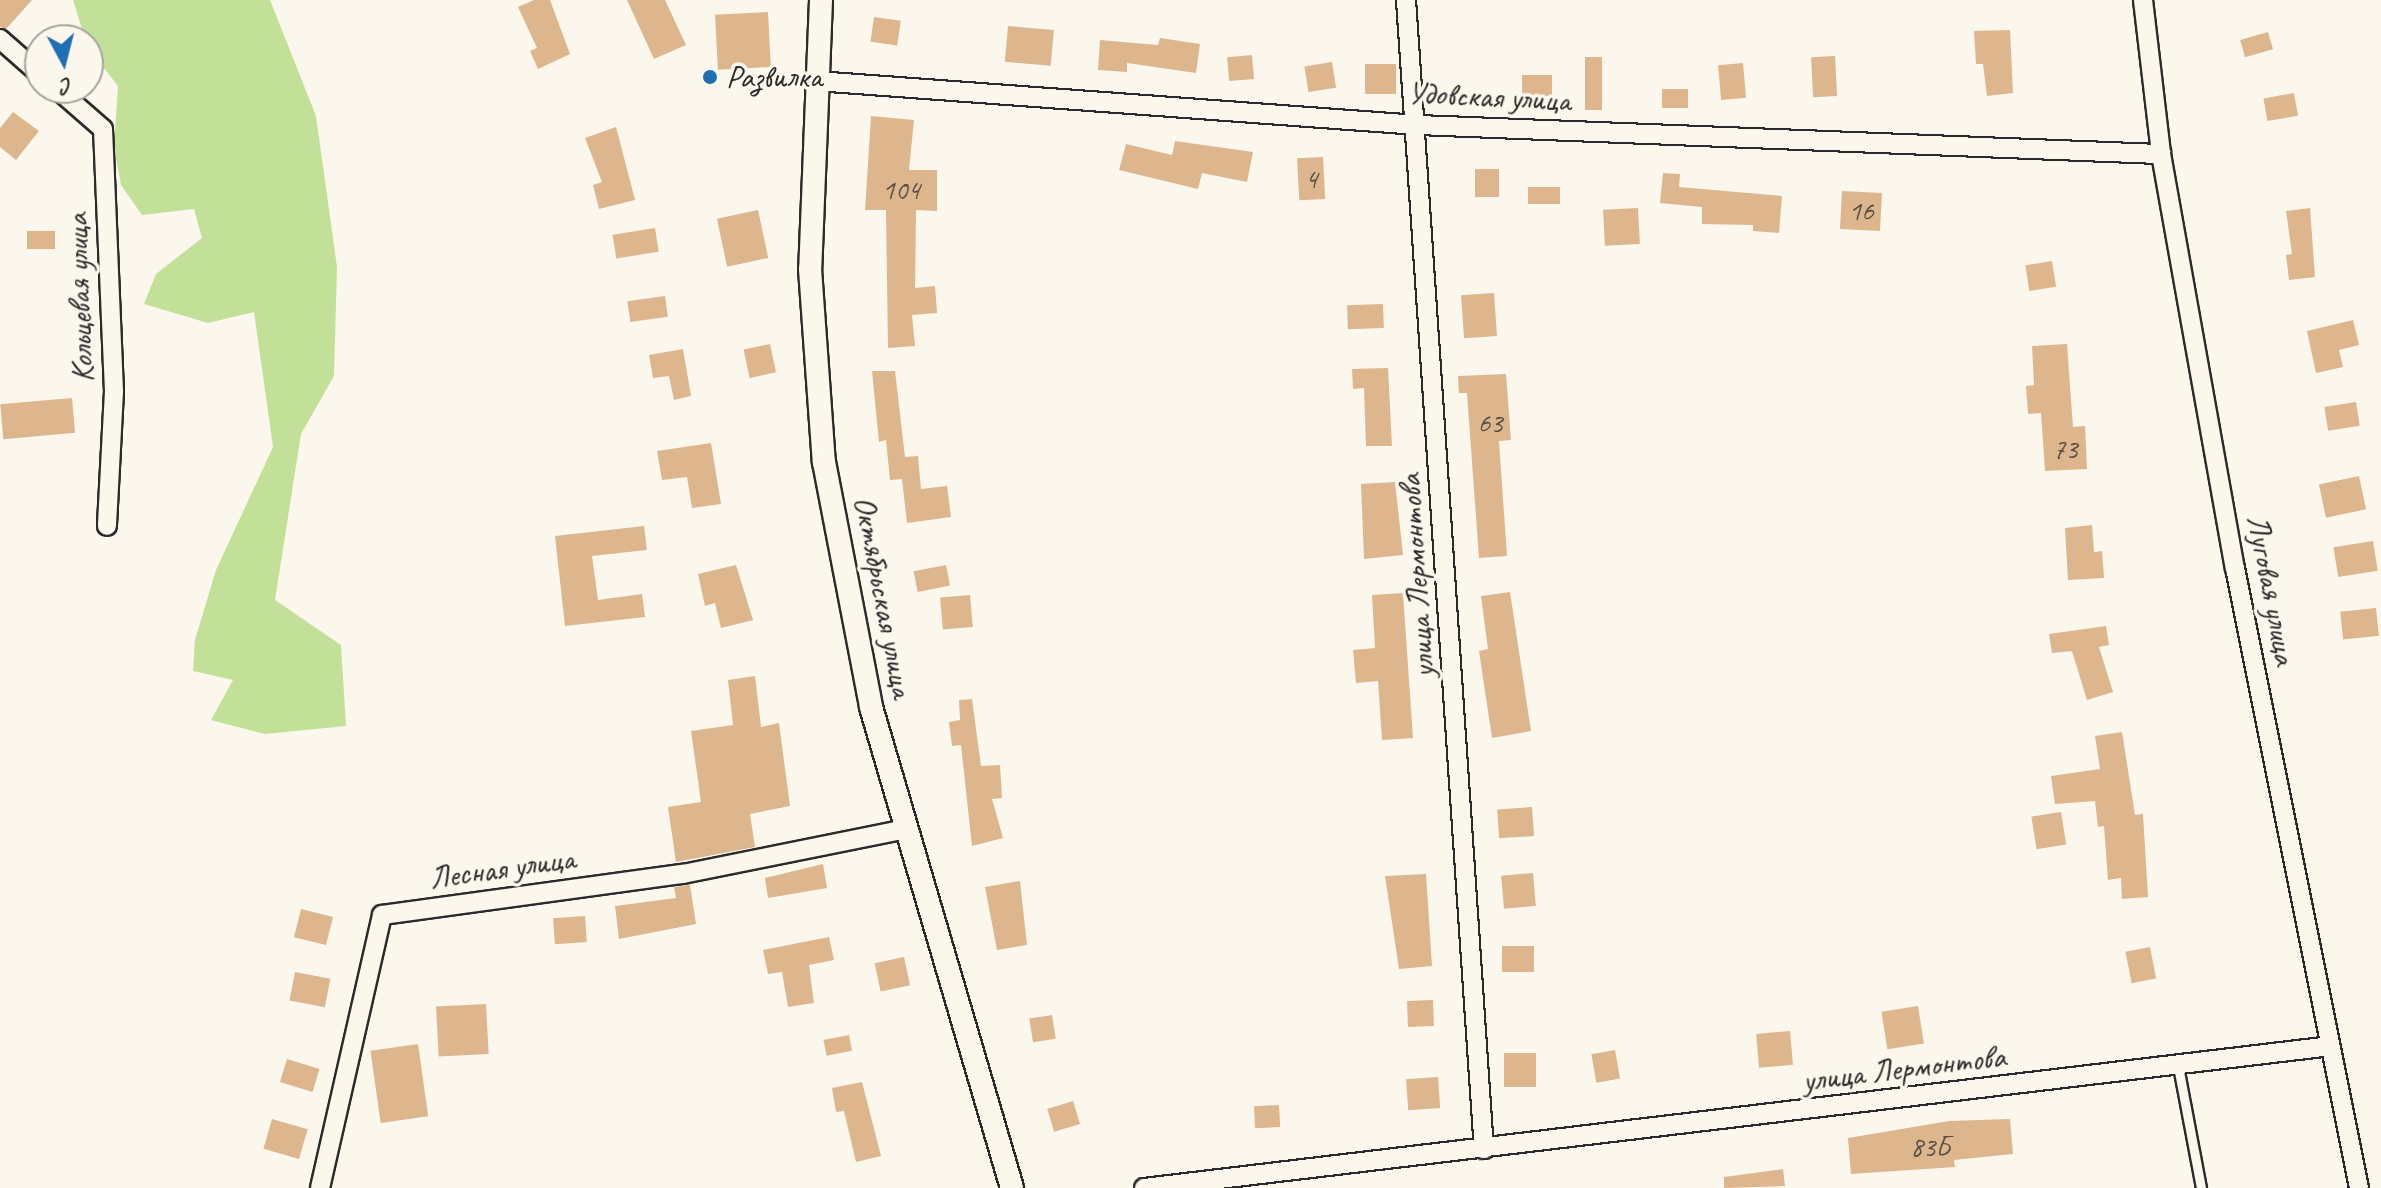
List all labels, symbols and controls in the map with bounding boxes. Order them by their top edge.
north arrow [24,24,104,104]
place label: Развилка [726,58,822,96]
marker: Развилка [701,68,719,86]
text: С [60,71,74,100]
street label: Удовская улица [1406,74,1572,120]
house number: 4 [1305,162,1317,196]
house number: 104 [882,173,920,207]
house number: 16 [1848,194,1874,228]
street label: Кольцевая улица [58,211,102,385]
house number: 63 [1477,406,1503,440]
house number: 73 [2052,432,2078,466]
street label: улица Лермонтова [1391,473,1443,679]
street label: Октябрьская улица [845,492,921,702]
street label: Луговая улица [2237,511,2305,669]
street label: Лесная улица [427,840,577,898]
street label: улица Лермонтова [1800,1037,2008,1101]
house number: 83Б [1910,1130,1950,1164]

